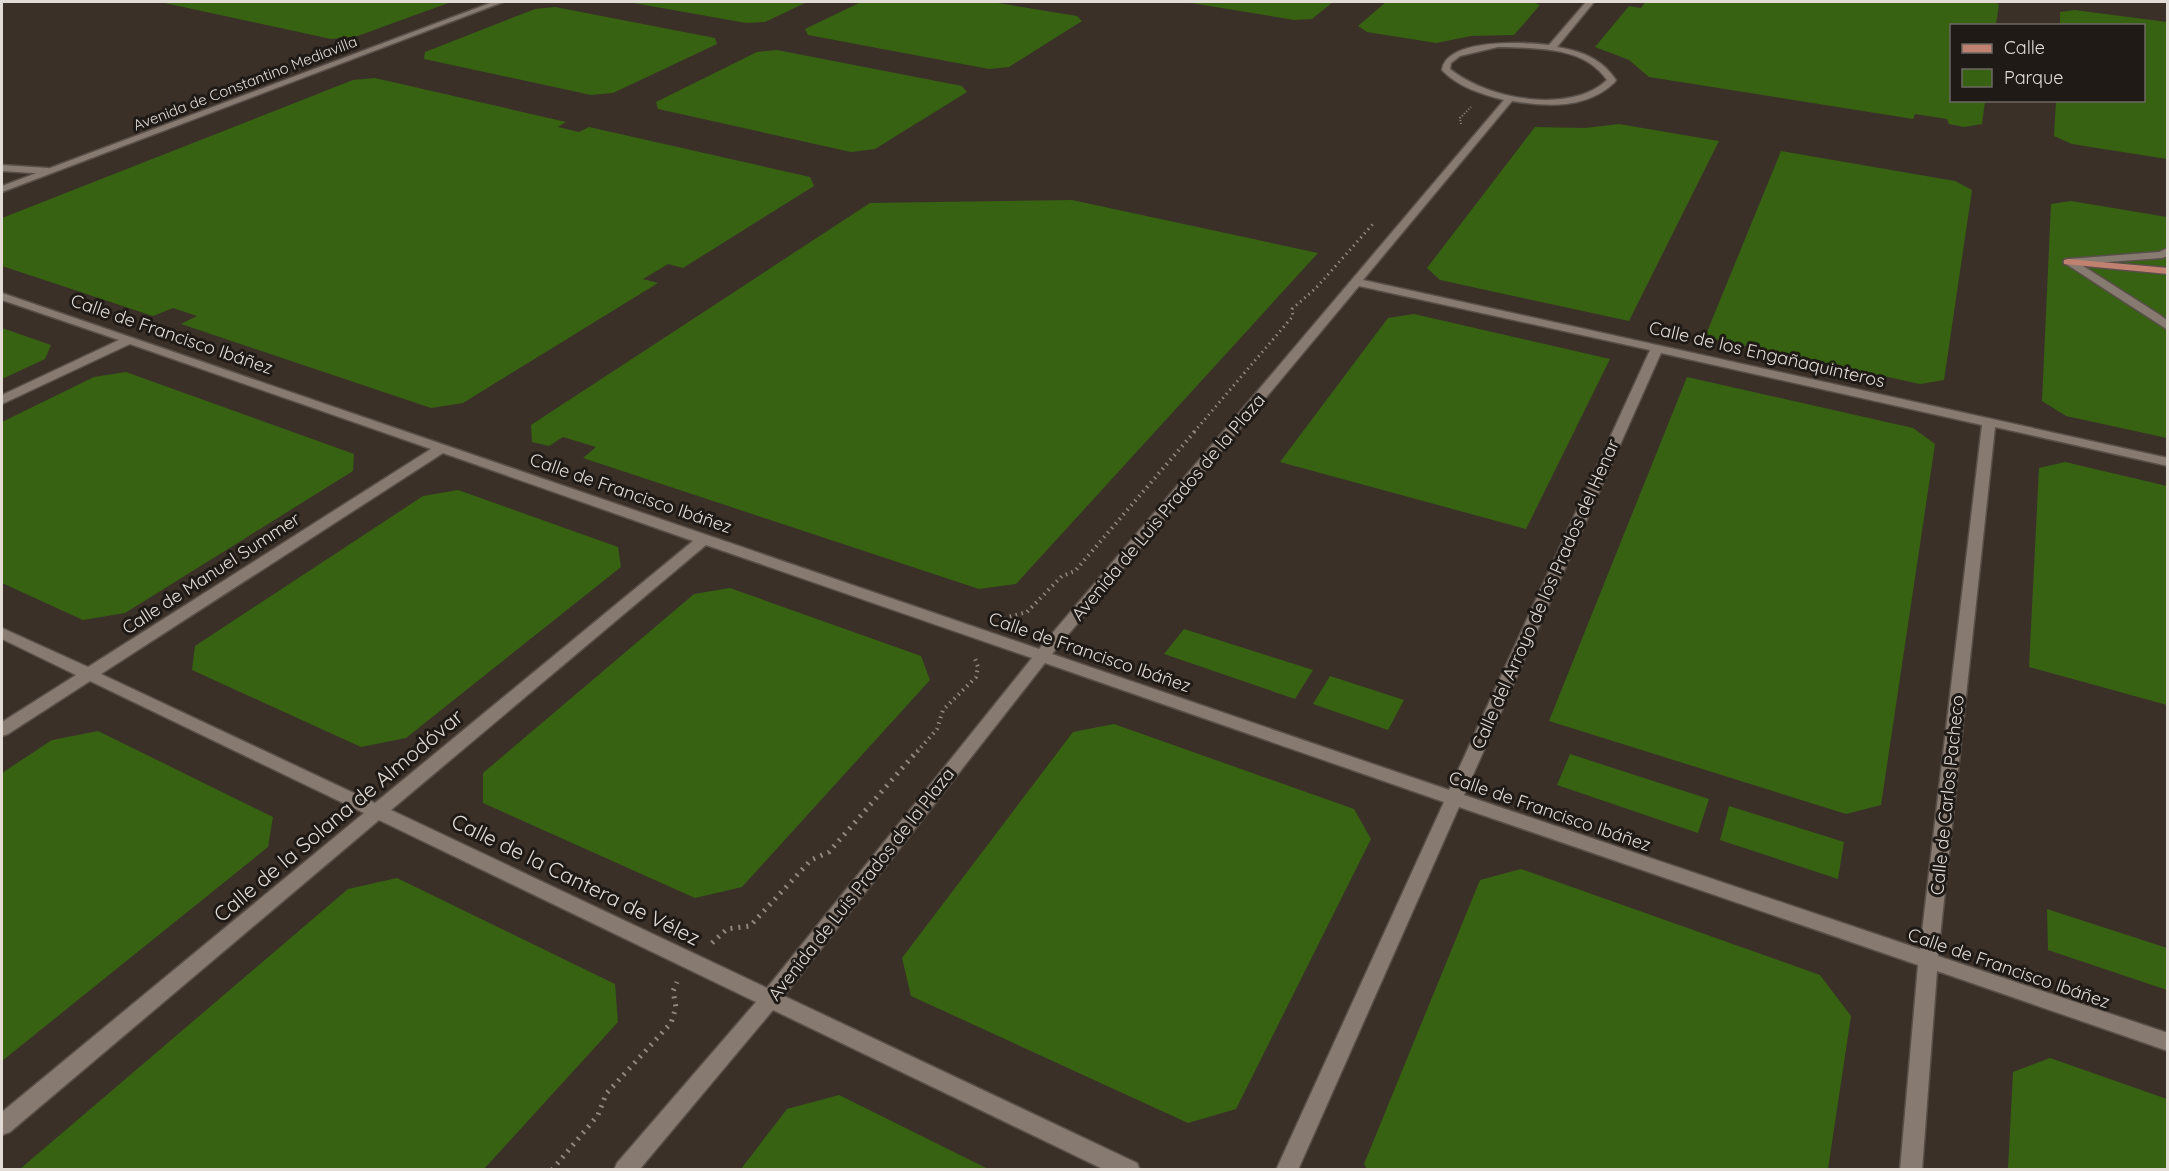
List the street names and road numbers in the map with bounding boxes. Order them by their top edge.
street label: Avenida de Constantino Mediavilla [130,31,360,135]
street label: Calle de Francisco Ibáñez [68,289,276,379]
street label: Calle de los Engañaquinteros [1647,316,1887,392]
street label: Avenida de Luis Prados de la Plaza [1066,389,1270,625]
street label: Calle del Arroyo de los Prados del Henar [1466,435,1624,753]
street label: Calle de Francisco Ibáñez [527,448,735,538]
street label: Calle de Manuel Summer [118,507,304,639]
street label: Calle de Francisco Ibáñez [986,607,1194,697]
street label: Calle de Carlos Pacheco [1925,694,1969,896]
street label: Calle de la Solana de Almodóvar [208,703,468,927]
street label: Avenida de Luis Prados de la Plaza [763,763,959,1005]
street label: Calle de Francisco Ibáñez [1446,766,1654,856]
street label: Calle de la Cantera de Vélez [448,807,704,951]
street label: Calle de Francisco Ibáñez [1905,923,2113,1013]

